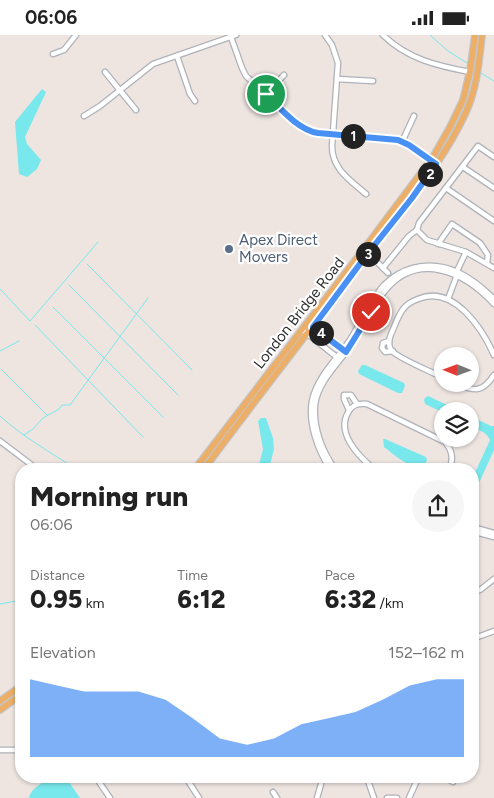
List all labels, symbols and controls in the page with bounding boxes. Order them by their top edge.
text: 06:06 [25,6,77,29]
pin [245,73,287,115]
icon: arrive [252,80,280,108]
pin: 1 [340,123,366,149]
text: 1 [351,128,356,145]
pin: 2 [418,161,442,187]
text: 2 [426,166,435,183]
place label: Apex Direct Movers [239,231,318,266]
pin: 3 [356,241,380,267]
marker: Apex Direct Movers [223,243,235,255]
text: 3 [365,246,372,263]
street label: London Bridge Road [250,254,348,372]
pin [350,291,392,333]
icon: check [357,298,385,326]
pin: 4 [308,321,334,345]
text: 4 [317,325,326,342]
north arrow [434,347,479,393]
map controls [434,347,479,447]
button: layers [434,402,479,447]
text: Morning run [30,479,188,513]
button: share [412,480,464,532]
text: 06:06 [30,515,73,534]
text: Distance [30,567,85,584]
text: Time [177,567,208,584]
text: Pace [325,567,355,584]
text: 0.95 [30,584,82,614]
text: 6:12 [177,584,225,614]
text: 6:32 [325,584,376,614]
text: km [82,595,104,612]
text: /km [376,595,404,612]
text: Elevation [30,643,96,662]
text: 152–162 m [388,643,464,662]

